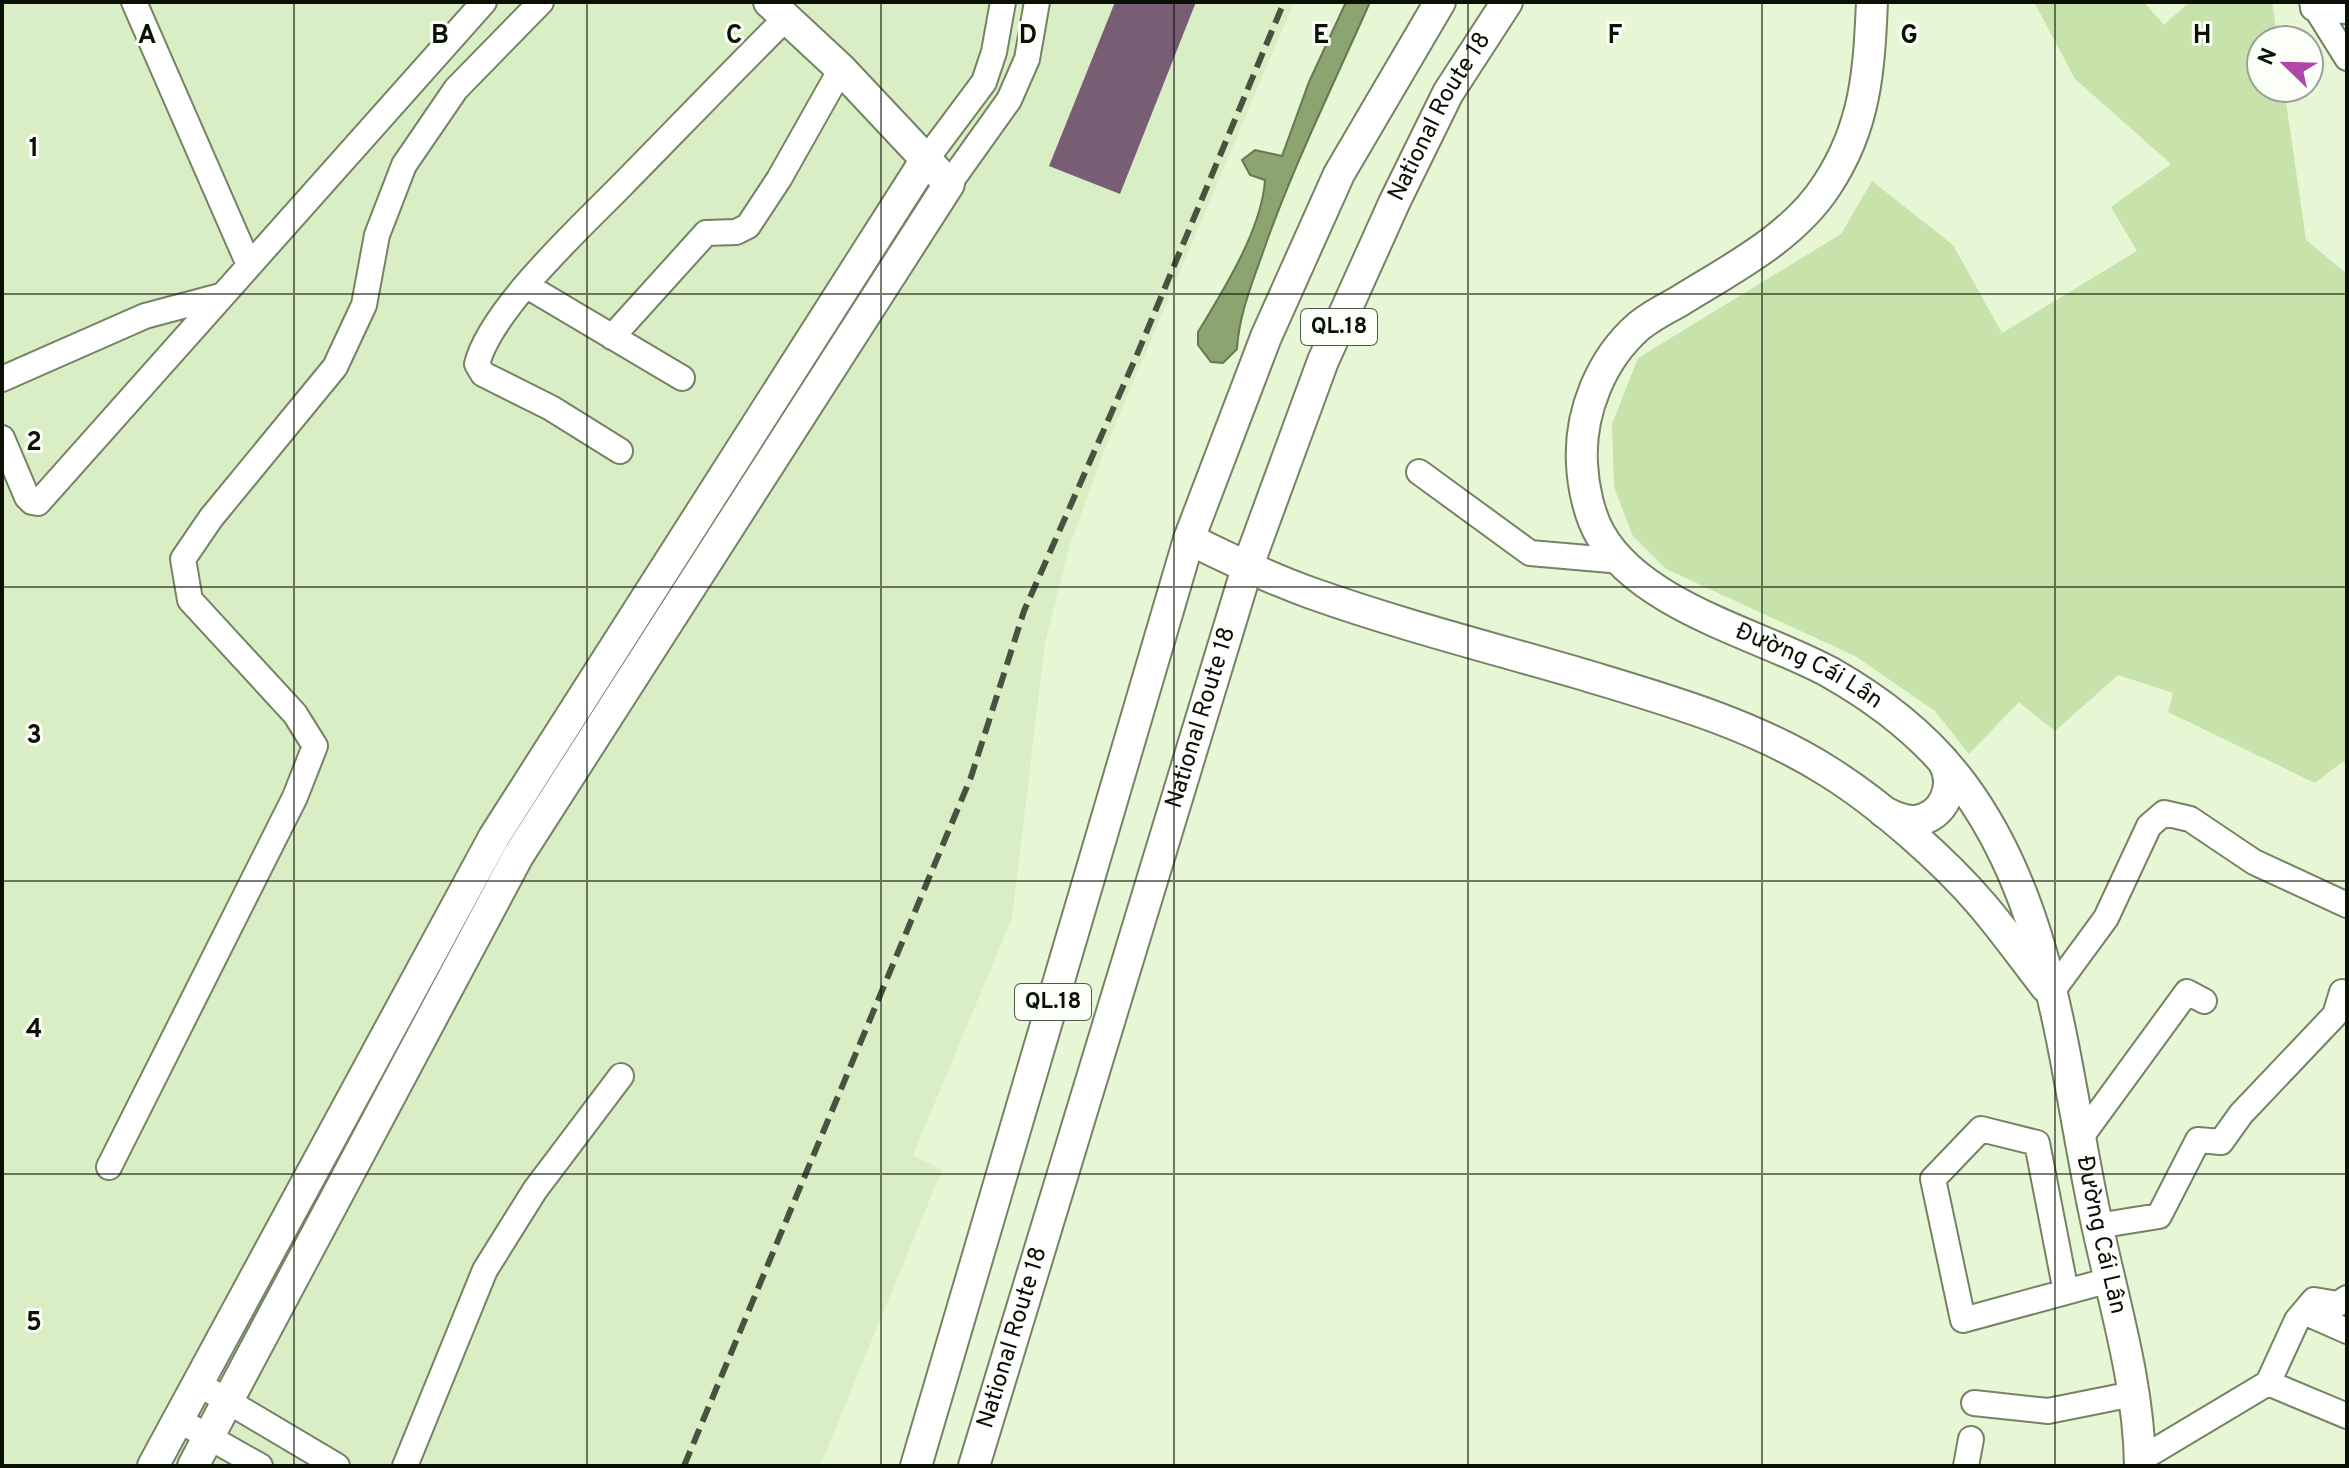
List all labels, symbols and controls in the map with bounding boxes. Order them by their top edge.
text: A [138,20,156,53]
text: B [431,20,449,53]
text: C [726,20,742,53]
text: D [1019,20,1037,53]
text: E [1313,20,1329,53]
text: F [1608,20,1623,53]
text: G [1900,20,1918,53]
text: H [2193,20,2211,53]
north arrow [2245,24,2325,104]
street label: National Route 18 [1382,27,1498,206]
text: N [2253,45,2284,70]
text: 1 [29,133,39,166]
road number: QL.18 [1301,309,1377,345]
text: 2 [26,427,42,460]
street label: Đường Cái Lân [1730,617,1888,716]
street label: National Route 18 [1160,623,1243,812]
text: 3 [26,720,42,753]
road number: QL.18 [1015,984,1091,1020]
text: 4 [26,1014,42,1047]
street label: Đường Cái Lân [2069,1153,2132,1317]
street label: National Route 18 [971,1243,1055,1432]
text: 5 [26,1307,42,1340]

